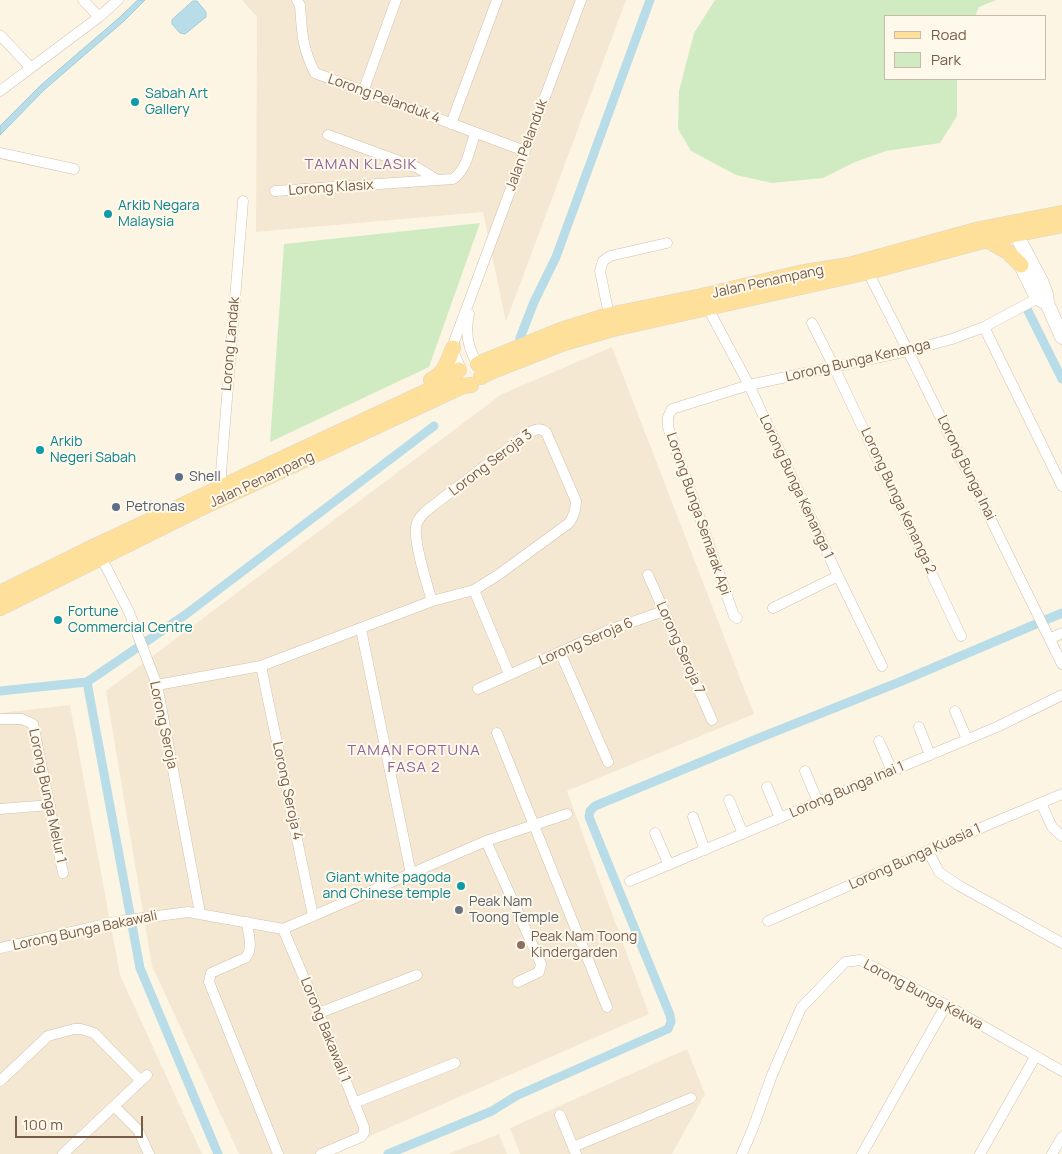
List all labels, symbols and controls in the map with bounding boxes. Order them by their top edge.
legend [884,15,1047,80]
text: Road [931,24,967,45]
text: Park [931,49,961,70]
street label: Lorong Pelanduk 4 [325,71,443,127]
place label: Sabah Art Gallery [145,86,208,118]
marker: Sabah Art Gallery [129,96,141,108]
street label: Jalan Pelanduk [503,97,551,193]
district label: TAMAN KLASIK [303,156,419,174]
street label: Lorong Klasix [288,177,374,199]
place label: Arkib Negara Malaysia [118,198,200,230]
marker: Arkib Negara Malaysia [102,208,114,220]
street label: Jalan Penampang [711,262,825,302]
street label: Lorong Landak [219,296,243,392]
street label: Lorong Bunga Kenanga [784,336,932,386]
street label: Lorong Bunga Kenanga 1 [755,413,837,561]
street label: Lorong Bunga Inai [933,413,999,523]
street label: Lorong Bunga Kenanga 2 [857,425,939,577]
street label: Lorong Seroja 3 [446,426,536,500]
street label: Lorong Bunga Semarak Api [662,430,734,598]
place label: Arkib Negeri Sabah [50,434,136,467]
marker: Arkib Negeri Sabah [34,444,46,456]
street label: Jalan Penampang [207,448,317,512]
place label: Shell [189,469,221,485]
marker: Shell [173,471,185,483]
place label: Petronas [126,499,185,515]
marker: Petronas [110,501,122,513]
street label: Lorong Seroja 7 [652,599,708,697]
place label: Fortune Commercial Centre [68,604,193,636]
marker: Fortune Commercial Centre [52,614,64,626]
street label: Lorong Seroja 6 [536,615,636,669]
street label: Lorong Seroja [145,680,181,770]
street label: Lorong Bunga Melur 1 [25,727,69,865]
street label: Lorong Seroja 4 [268,740,306,842]
district label: TAMAN FORTUNA FASA 2 [346,742,482,777]
street label: Lorong Bunga Inai 1 [787,758,907,822]
street label: Lorong Bunga Kuasia 1 [846,820,984,894]
place label: Giant white pagoda and Chinese temple [323,870,451,902]
marker: Giant white pagoda and Chinese temple [455,880,467,892]
place label: Peak Nam Toong Temple [469,894,559,926]
marker: Peak Nam Toong Temple [453,904,465,916]
street label: Lorong Bunga Bakawali [11,907,159,955]
place label: Peak Nam Toong Kindergarden [531,929,637,962]
marker: Peak Nam Toong Kindergarden [515,939,527,951]
street label: Lorong Bunga Kekwa [860,956,986,1034]
street label: Lorong Bakawali 1 [296,975,354,1085]
scale bar [18,1106,145,1138]
text: 100 m [23,1114,63,1135]

